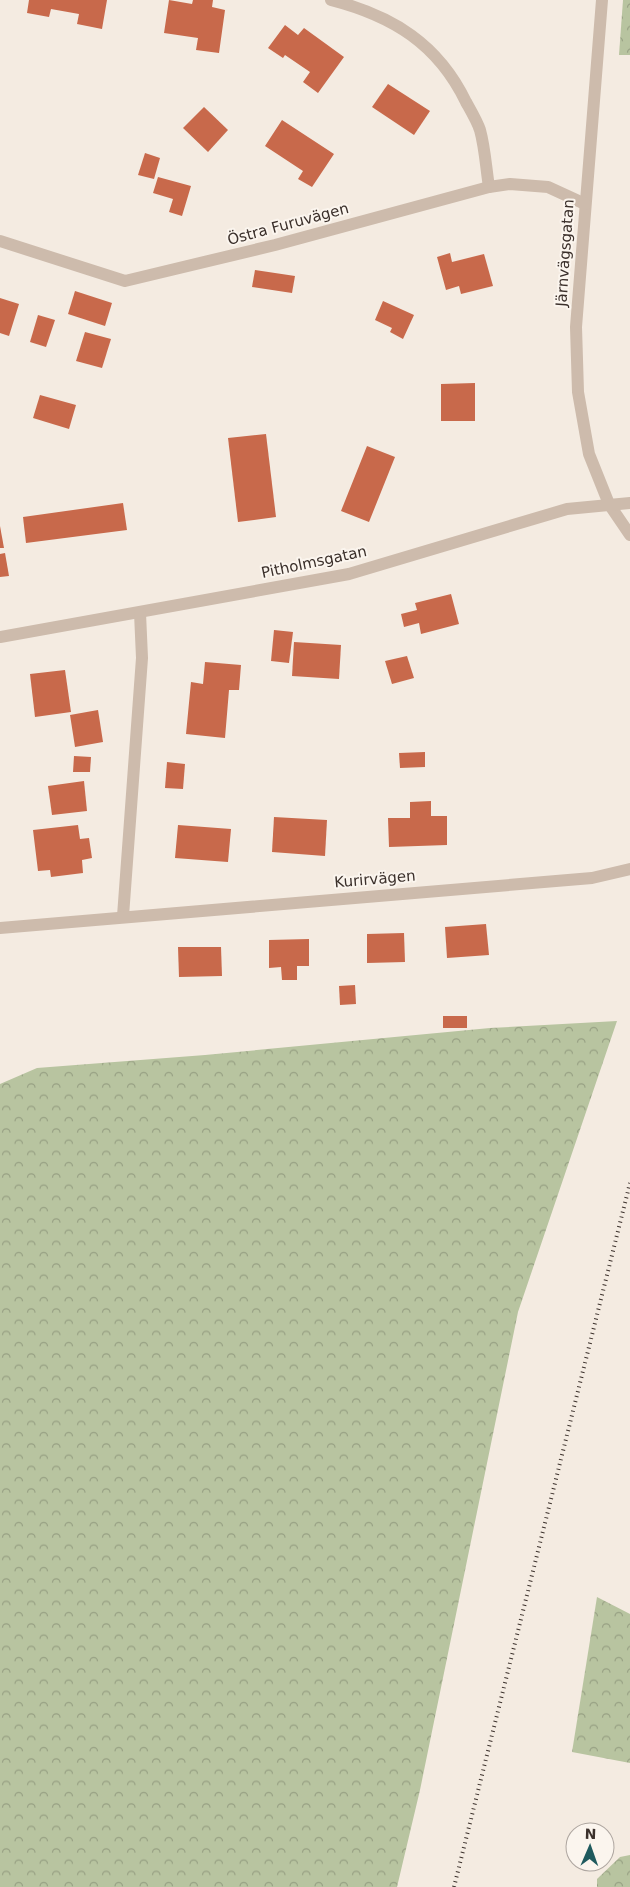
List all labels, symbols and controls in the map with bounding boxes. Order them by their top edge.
street label: Östra Furuvägen [225,198,351,249]
street label: Järnvägsgatan [552,199,578,308]
street label: Pitholmsgatan [260,542,368,582]
street label: Kurirvägen [334,866,416,892]
north arrow [565,1822,615,1872]
text: N [584,1826,597,1842]

